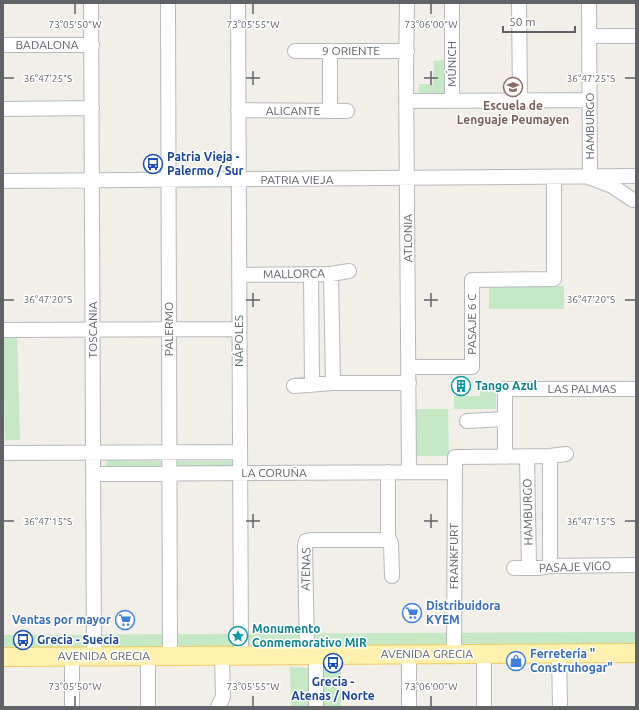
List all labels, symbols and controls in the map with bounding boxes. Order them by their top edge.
scale bar [503,8,575,34]
text: 50 m [509,15,536,28]
text: 73°05'50"W [49,19,101,30]
text: 73°05'55"W [227,19,279,30]
text: 73°06'00"W [405,19,457,30]
street label: BADALONA [16,38,79,51]
street label: MÚNICH [445,41,458,87]
street label: 9 ORIENTE [322,44,380,57]
text: 36°47'25"S [24,73,72,84]
text: 36°47'25"S [567,73,615,84]
school or university icon: Escuela de Lenguaje Peumayen [502,76,524,98]
street label: HAMBURGO [583,92,596,160]
place label: Escuela de Lenguaje Peumayen [457,99,569,126]
street label: ALICANTE [266,104,320,117]
place label: Patria Vieja - Palermo / Sur [167,150,244,177]
bus stop icon: Patria Vieja - Palermo / Sur [142,153,164,175]
street label: PATRIA VIEJA [261,173,334,186]
street label: ATLONIA [401,214,414,262]
street label: MALLORCA [263,266,325,281]
street label: PASAJE 6 C [465,293,478,355]
text: 36°47'20"S [24,294,72,305]
text: 36°47'20"S [567,294,615,305]
street label: TOSCANIA [86,301,99,358]
street label: PALERMO [162,302,175,356]
street label: NÁPOLES [232,315,245,367]
building icon: Tango Azul [450,375,472,397]
place label: Tango Azul [475,379,538,392]
street label: LAS PALMAS [548,382,616,395]
street label: LA CORUÑA [241,466,307,479]
street label: HAMBURGO [520,478,535,546]
text: 36°47'15"S [24,516,72,527]
text: 36°47'15"S [567,516,615,527]
street label: FRANKFURT [447,522,460,589]
street label: ATENAS [299,547,312,591]
street label: PASAJE VIGO [539,559,611,574]
place label: Distribuidora KYEM [426,599,501,626]
supermarket icon: Distribuidora KYEM [401,602,423,624]
supermarket icon: Ventas por mayor [114,609,136,631]
place label: Ventas por mayor [12,613,111,626]
place label: Monumento Conmemorativo MIR [252,622,367,649]
place icon: Monumento Conmemorativo MIR [227,625,249,647]
bus stop icon: Grecia - Suecia [12,629,34,651]
place label: Grecia - Suecia [37,633,119,646]
street label: AVENIDA GRECIA [381,647,473,660]
place label: Ferretería " Construhogar" [530,647,613,674]
street label: AVENIDA GRECIA [58,649,150,662]
shop icon: Ferretería " Construhogar" [505,650,527,672]
bus stop icon: Grecia - Atenas / Norte [322,652,344,674]
place label: Grecia - Atenas / Norte [291,675,375,702]
text: 73°05'50"W [49,681,101,692]
text: 73°05'55"W [227,681,279,692]
text: 73°06'00"W [405,681,457,692]

